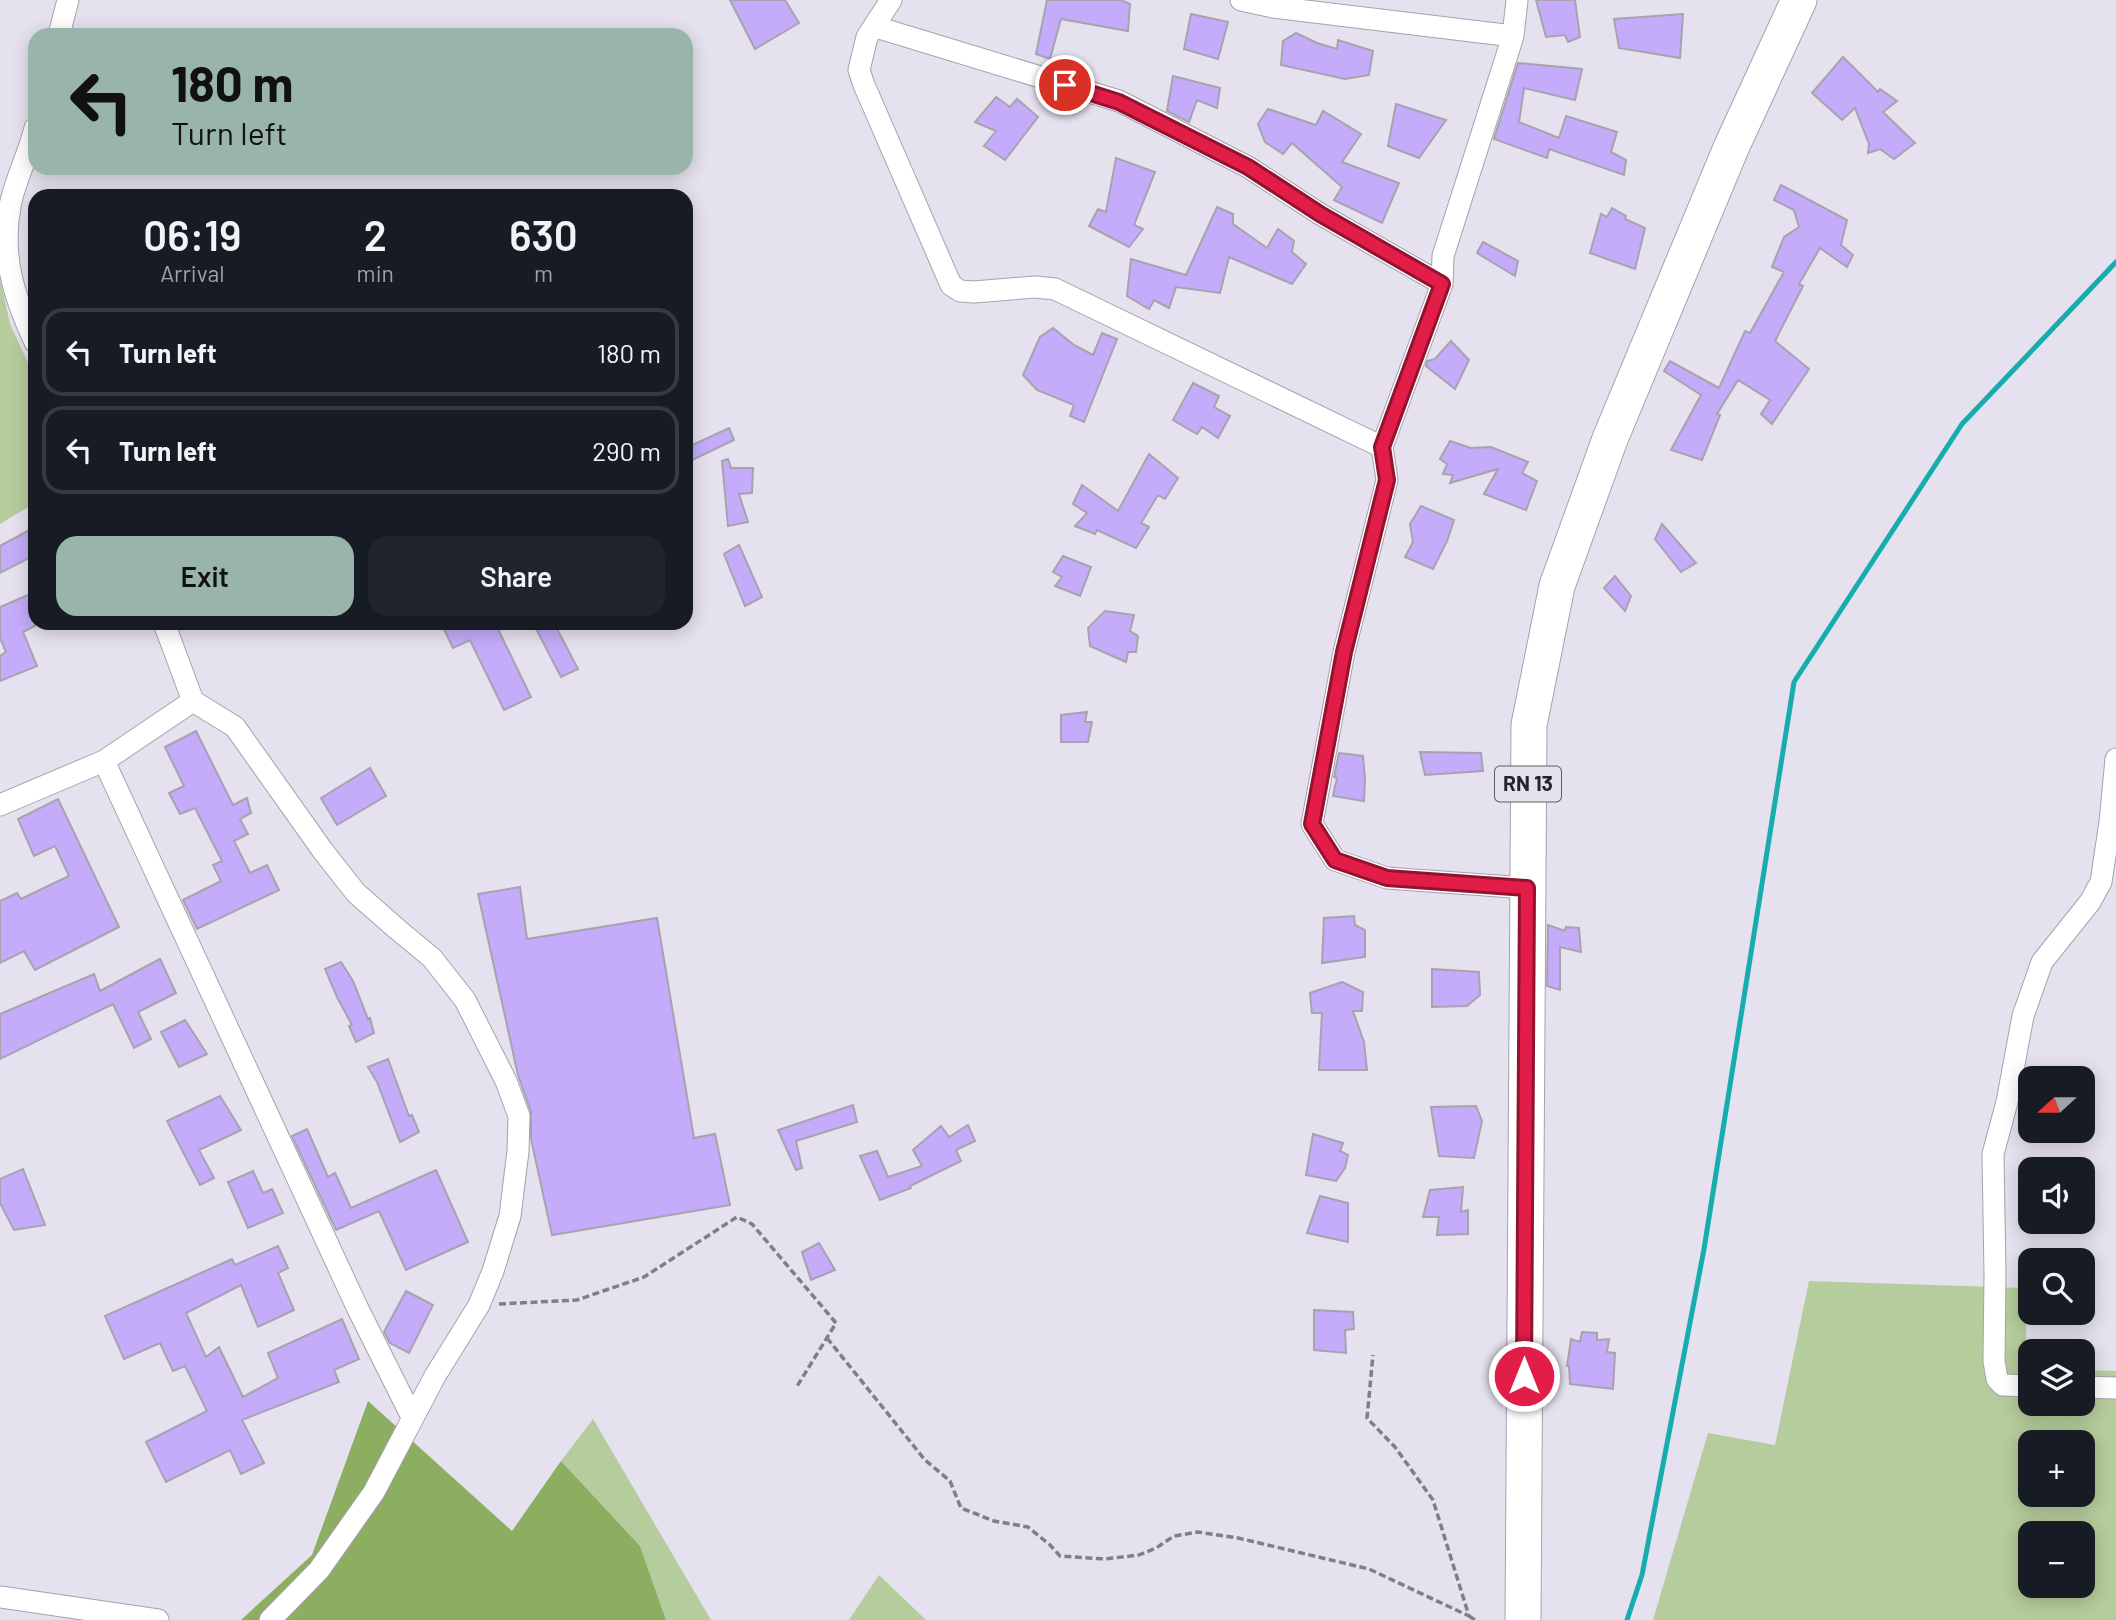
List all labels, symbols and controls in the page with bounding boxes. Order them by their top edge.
text: 180 m [171,53,294,112]
pin [1035,55,1095,115]
icon: left [56,56,147,147]
icon: arrive [1046,66,1084,104]
text: Turn left [171,113,288,151]
text: 06:19 [143,209,241,259]
text: 2 [364,209,387,259]
text: 630 [509,209,578,259]
text: Arrival [160,259,224,287]
text: min [357,259,394,287]
text: m [534,259,553,287]
icon: left [60,333,98,371]
text: Turn left [119,337,217,368]
text: 180 m [597,337,661,368]
icon: left [60,431,98,469]
text: Turn left [119,435,217,466]
text: 290 m [592,435,661,466]
button: Exit [56,536,354,616]
button: Share [368,536,665,616]
road number: RN 13 [1495,766,1561,802]
north arrow [2018,1066,2095,1143]
map controls [2018,1066,2095,1598]
button: sound [2018,1157,2095,1234]
button: search [2018,1248,2095,1325]
position arrow [1487,1339,1561,1413]
button: layers [2018,1339,2095,1416]
button: + [2018,1430,2095,1507]
button: − [2018,1521,2095,1598]

